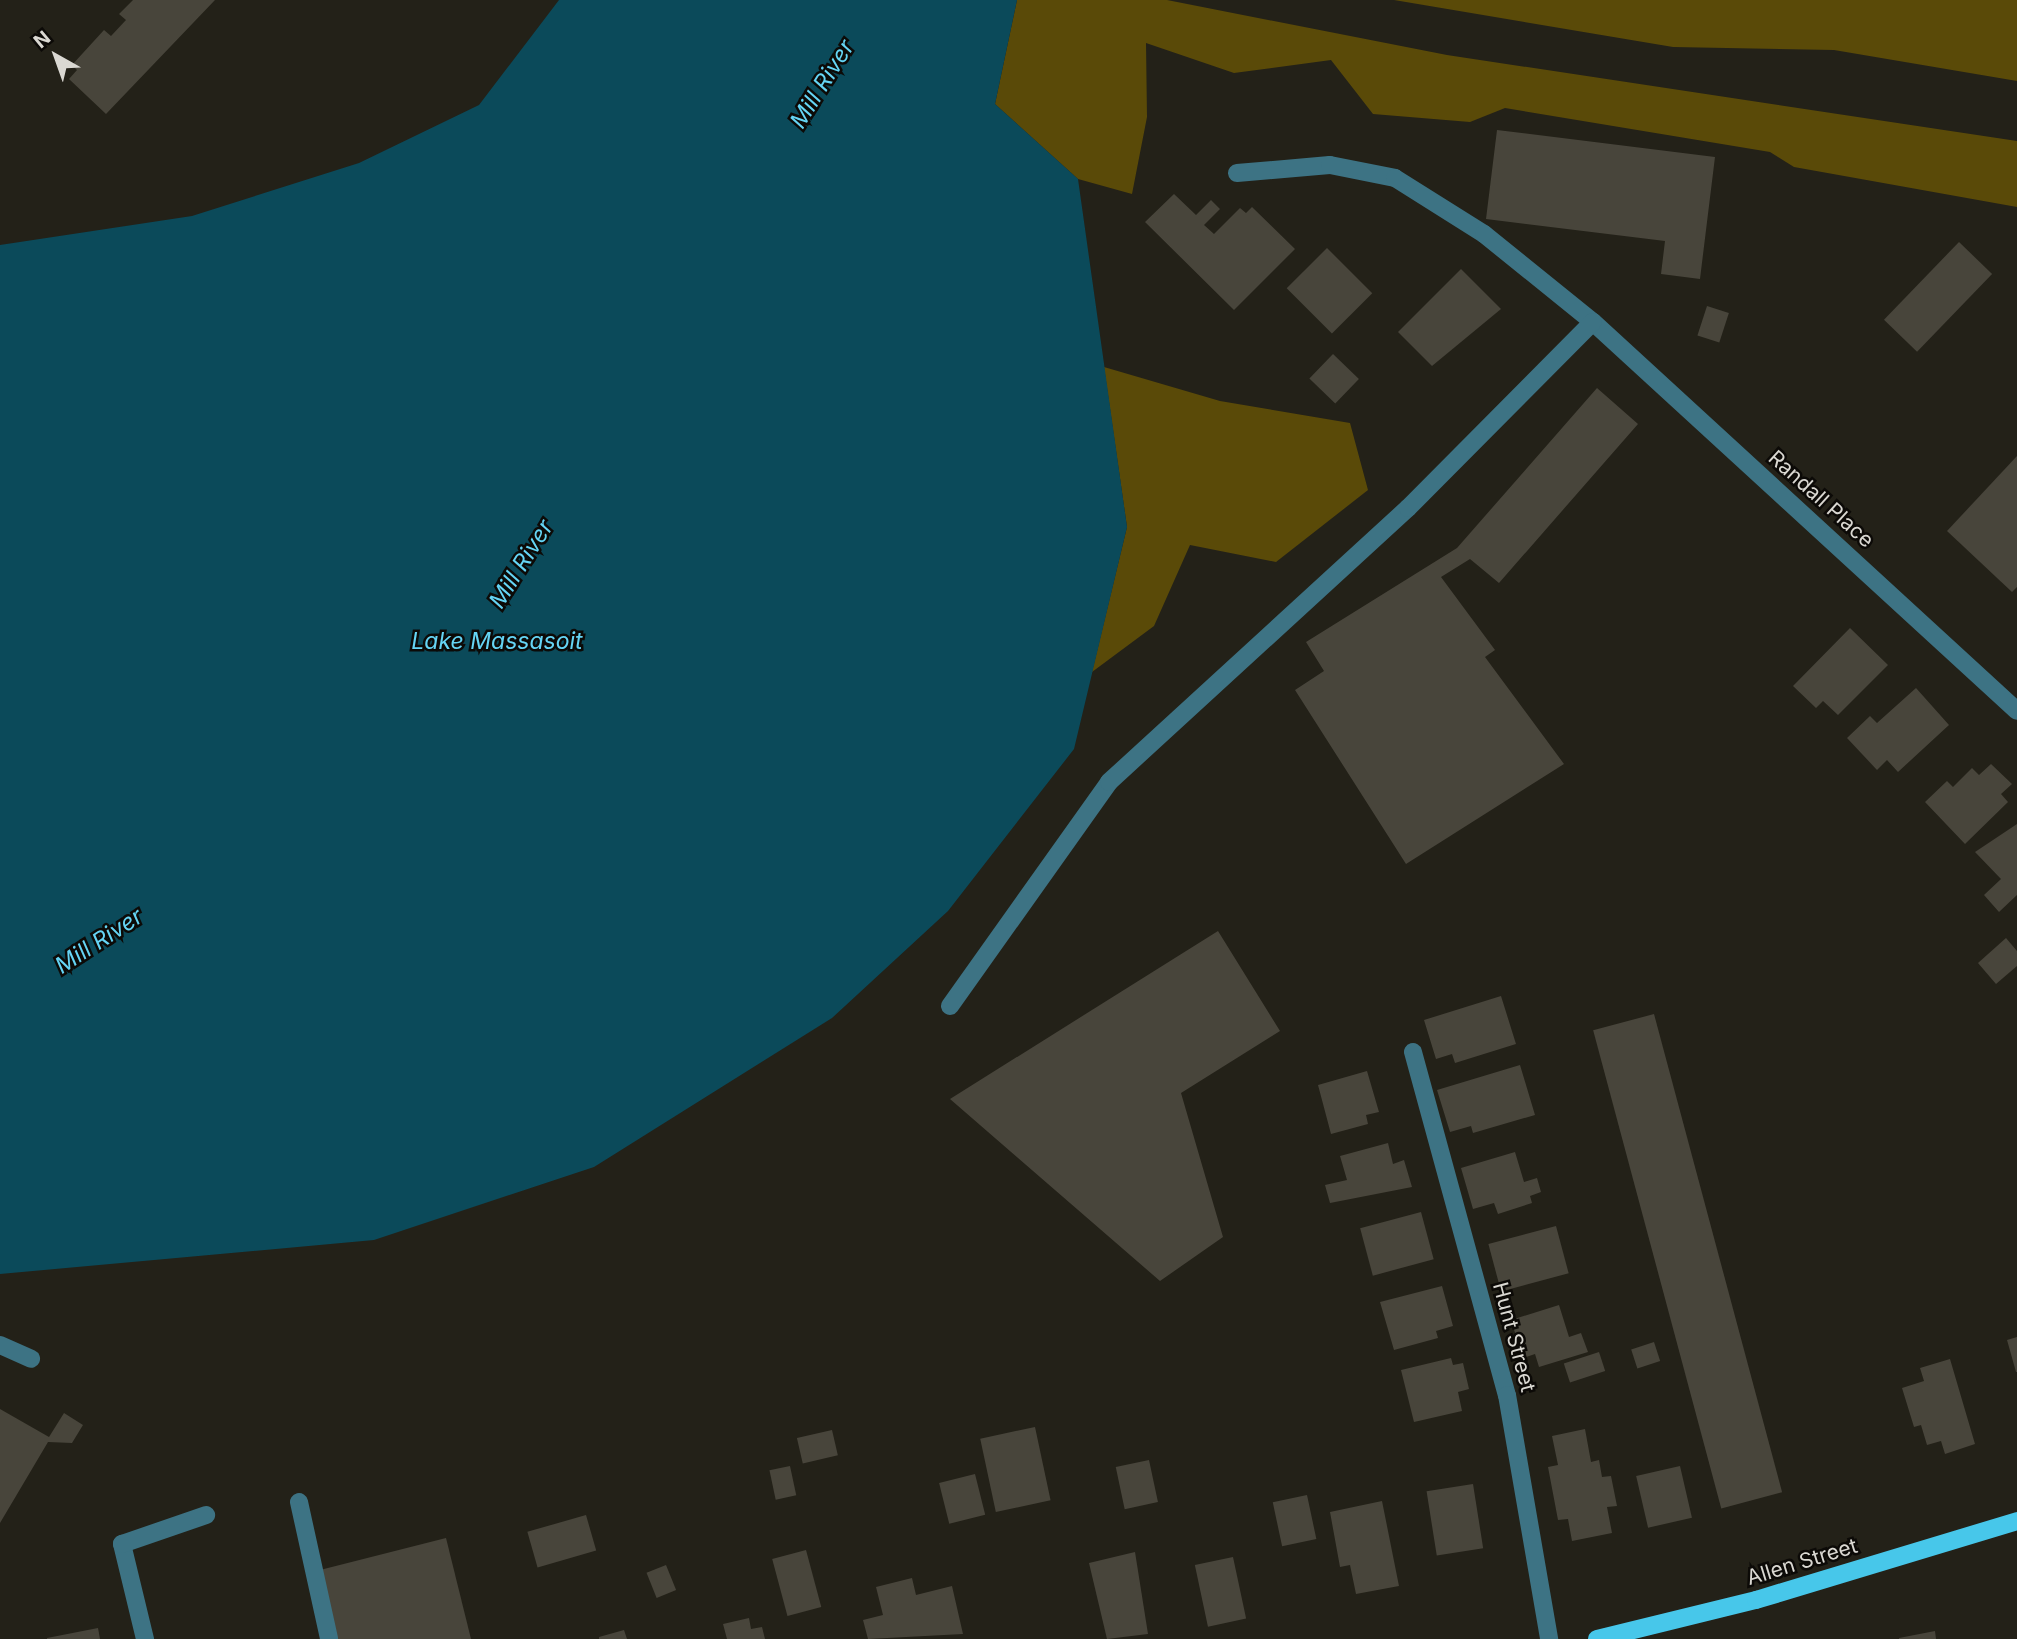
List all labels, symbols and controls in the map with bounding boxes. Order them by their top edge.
north arrow [21,21,91,91]
text: N [29,26,55,53]
water label: Mill River [784,35,860,133]
street label: Randall Place [1763,445,1879,553]
water label: Mill River [483,515,559,613]
water label: Lake Massasoit [411,627,583,655]
water label: Mill River [50,903,148,979]
street label: Hunt Street [1487,1279,1541,1395]
street label: Allen Street [1744,1533,1860,1591]

